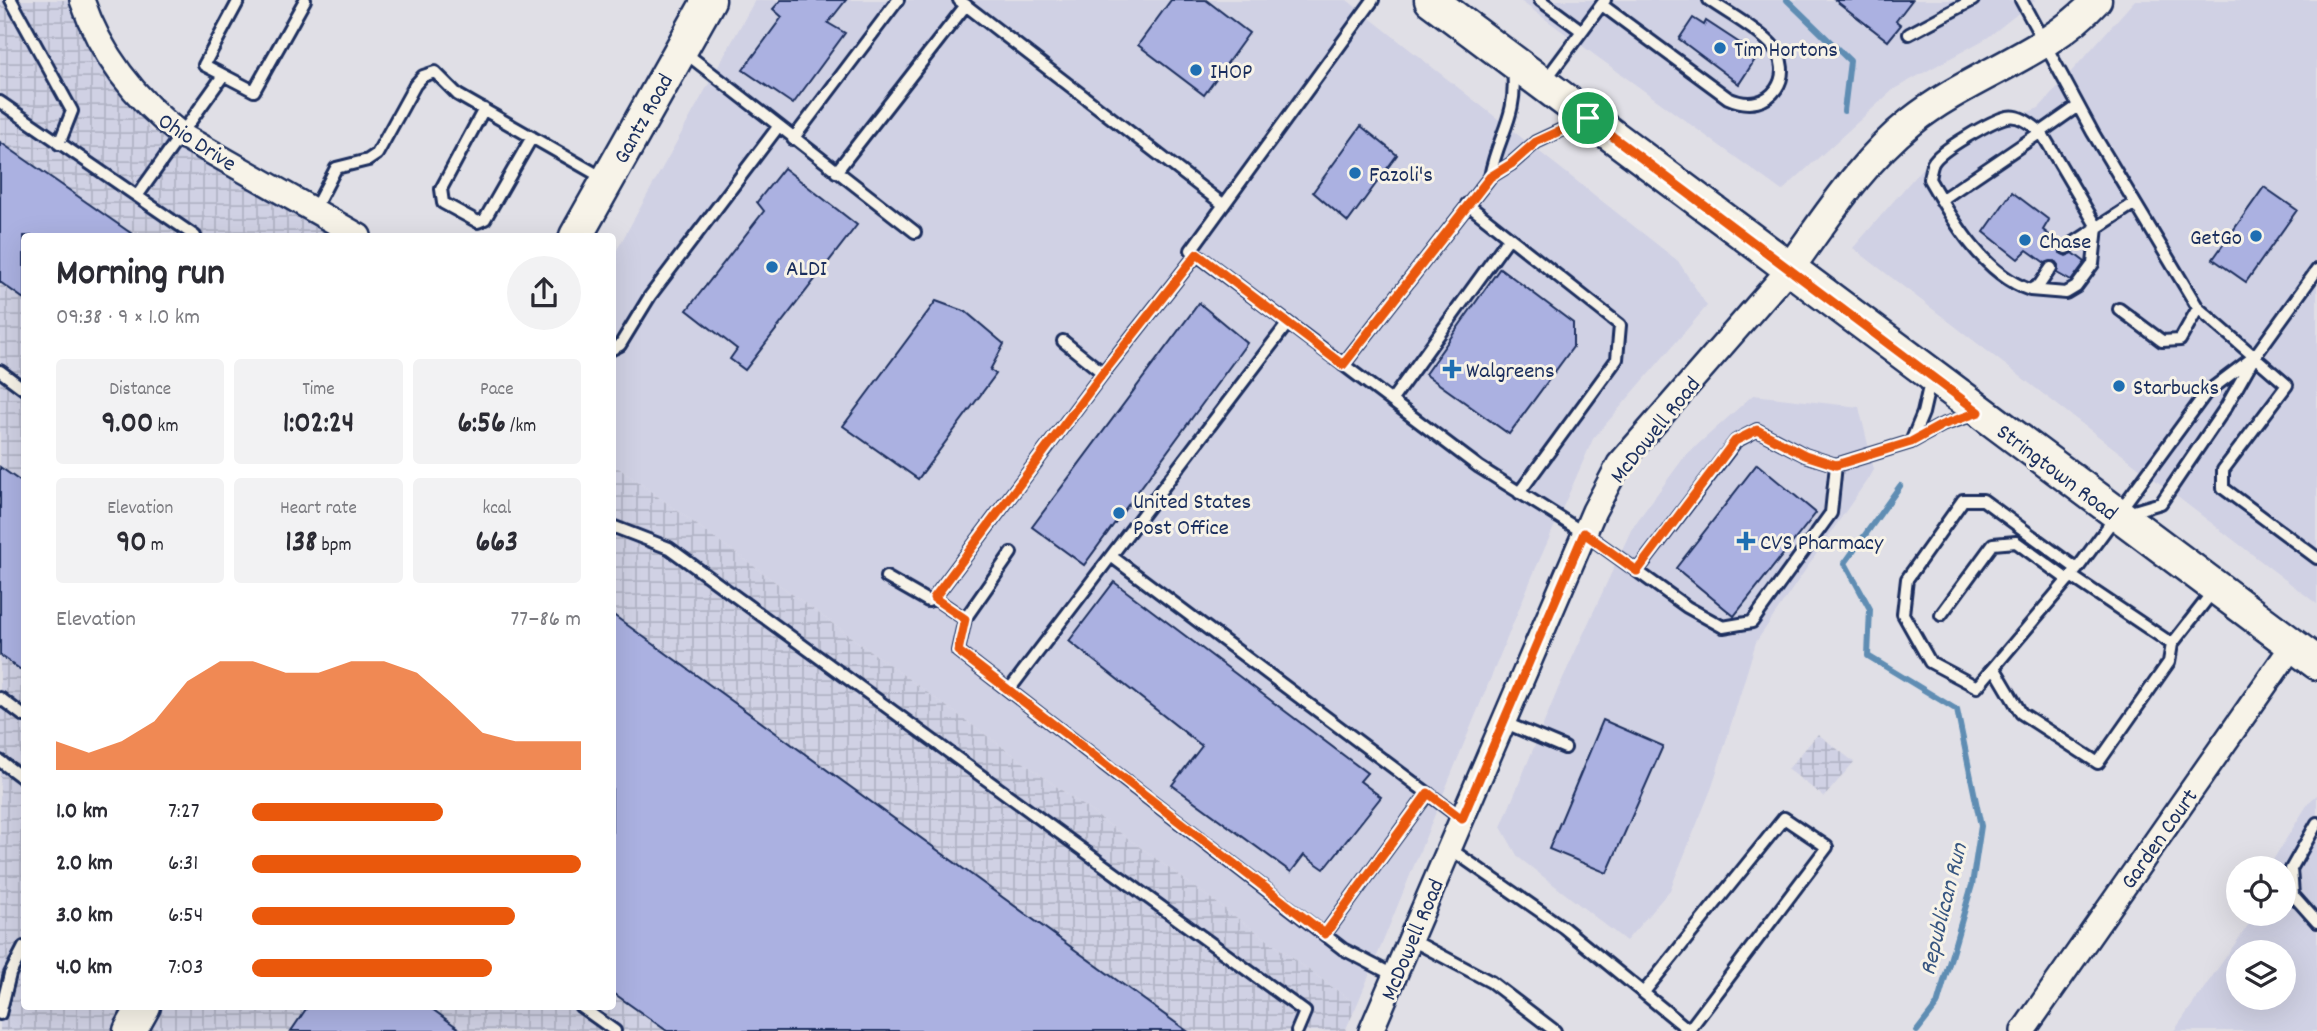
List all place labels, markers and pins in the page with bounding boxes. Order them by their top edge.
place label: Tim Hortons [1734,35,1838,68]
marker: Tim Hortons [1712,40,1728,56]
place label: IHOP [1210,57,1253,90]
marker: IHOP [1188,62,1204,78]
pin [1558,88,1618,148]
place label: Fazoli's [1369,160,1433,193]
marker: Fazoli's [1347,165,1363,181]
place label: GetGo [2190,223,2242,256]
place label: Chase [2039,227,2092,260]
marker: GetGo [2248,228,2264,244]
marker: Chase [2017,232,2033,248]
place label: ALDI [786,254,827,287]
marker: ALDI [764,259,780,275]
place label: Walgreens [1466,356,1555,389]
marker: Walgreens [1444,361,1460,377]
place label: Starbucks [2133,373,2219,406]
marker: Starbucks [2111,378,2127,394]
place label: United States Post Office [1133,487,1251,546]
marker: United States Post Office [1111,505,1127,521]
place label: CVS Pharmacy [1760,528,1884,561]
marker: CVS Pharmacy [1738,533,1754,549]

